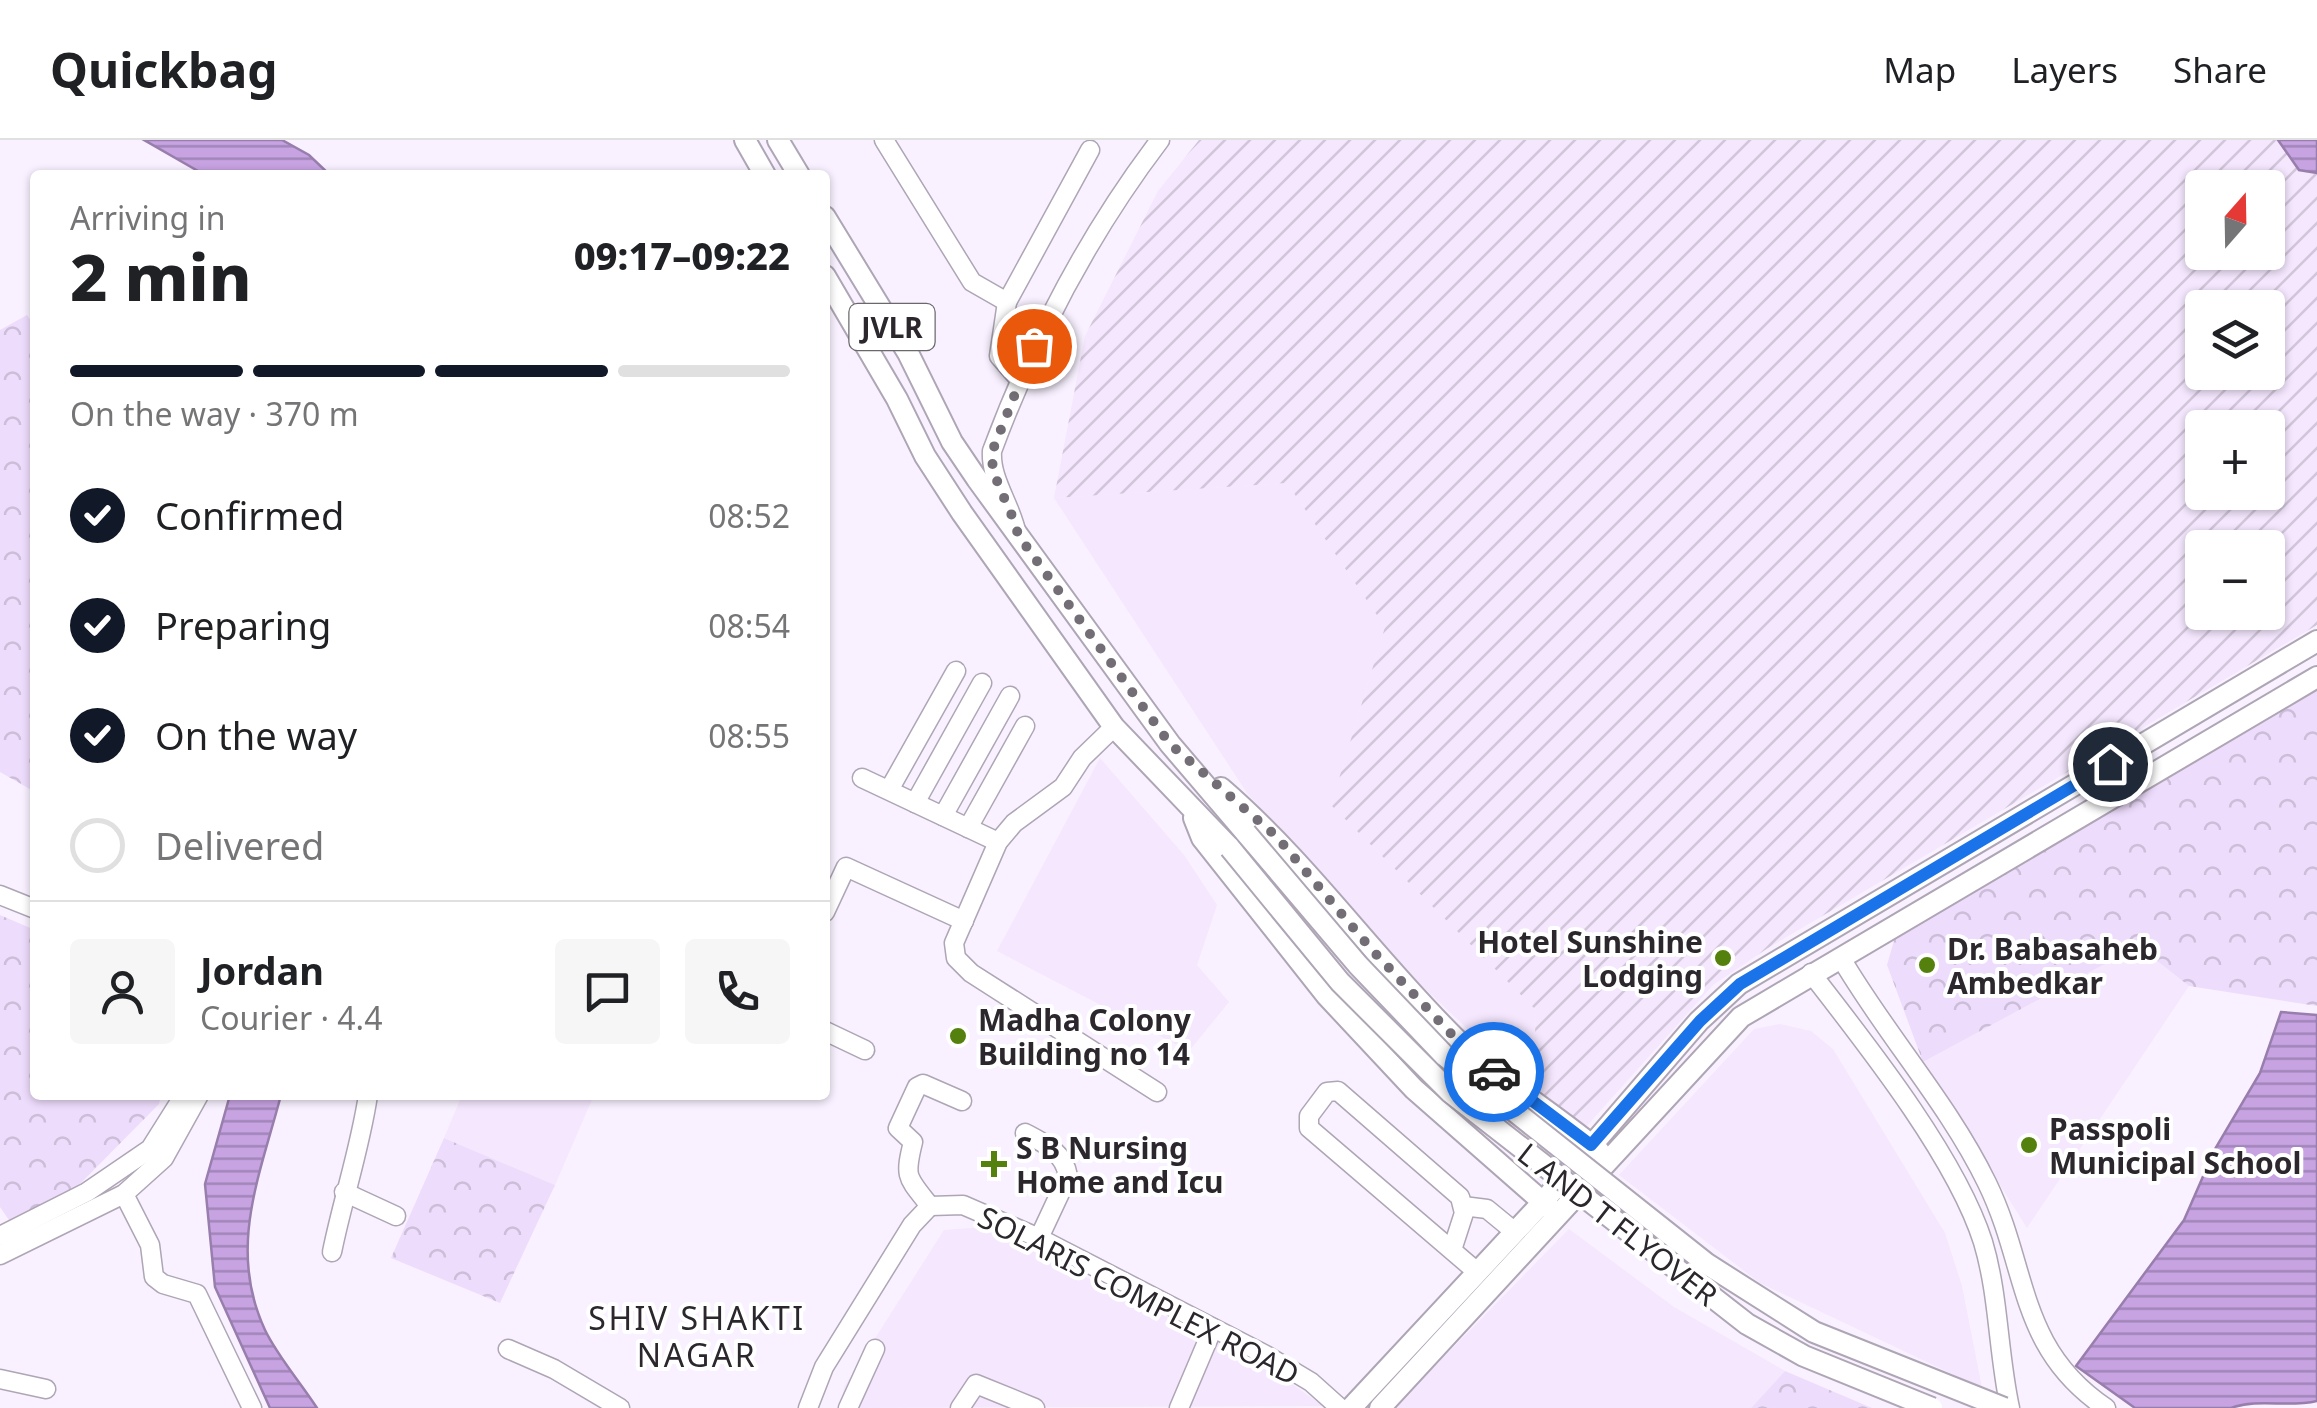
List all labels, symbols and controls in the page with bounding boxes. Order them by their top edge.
text: Quickbag [50,37,277,102]
text: Map [1883,46,1956,93]
text: Layers [2011,46,2118,93]
text: Share [2173,46,2267,93]
north arrow [2185,170,2285,270]
map controls [2185,170,2285,630]
text: Arriving in [70,196,225,239]
text: 09:17–09:22 [574,229,790,281]
text: 2 min [70,232,252,320]
button: layers [2185,290,2285,390]
road number: JVLR [850,304,934,350]
pin [992,304,1077,389]
icon: bag [1007,319,1062,374]
text: On the way · 370 m [70,392,359,435]
button: + [2185,410,2285,510]
icon: check [70,488,125,543]
text: Confirmed [155,489,344,541]
text: 08:52 [708,494,790,537]
button: − [2185,530,2285,630]
icon: check [70,598,125,653]
text: Preparing [155,599,331,651]
text: 08:54 [708,604,790,647]
icon: check [70,708,125,763]
text: On the way [155,709,357,761]
text: 08:55 [708,714,790,757]
pin [2068,722,2153,807]
icon: home [2083,737,2138,792]
text: Delivered [155,819,324,871]
place label: Hotel Sunshine Lodging [1477,921,1703,996]
place label: Dr. Babasaheb Ambedkar [1947,928,2158,1003]
button: person [70,939,175,1044]
button: chat [555,939,660,1044]
button: phone [685,939,790,1044]
text: Jordan [200,944,324,996]
marker: Hotel Sunshine Lodging [1712,947,1734,969]
marker: Dr. Babasaheb Ambedkar [1916,954,1938,976]
text: Courier · 4.4 [200,996,383,1039]
place label: Madha Colony Building no 14 [978,999,1192,1074]
courier [1444,1022,1544,1122]
marker: Madha Colony Building no 14 [947,1025,969,1047]
icon: car [1467,1045,1522,1100]
place label: Passpoli Municipal School [2049,1108,2301,1183]
place label: S B Nursing Home and Icu [1016,1127,1224,1202]
street label: L AND T FLYOVER [1510,1133,1727,1315]
marker: Passpoli Municipal School [2018,1134,2040,1156]
marker: S B Nursing Home and Icu [981,1151,1007,1177]
street label: SOLARIS COMPLEX ROAD [971,1196,1307,1394]
district label: SHIV SHAKTI NAGAR [588,1296,806,1376]

